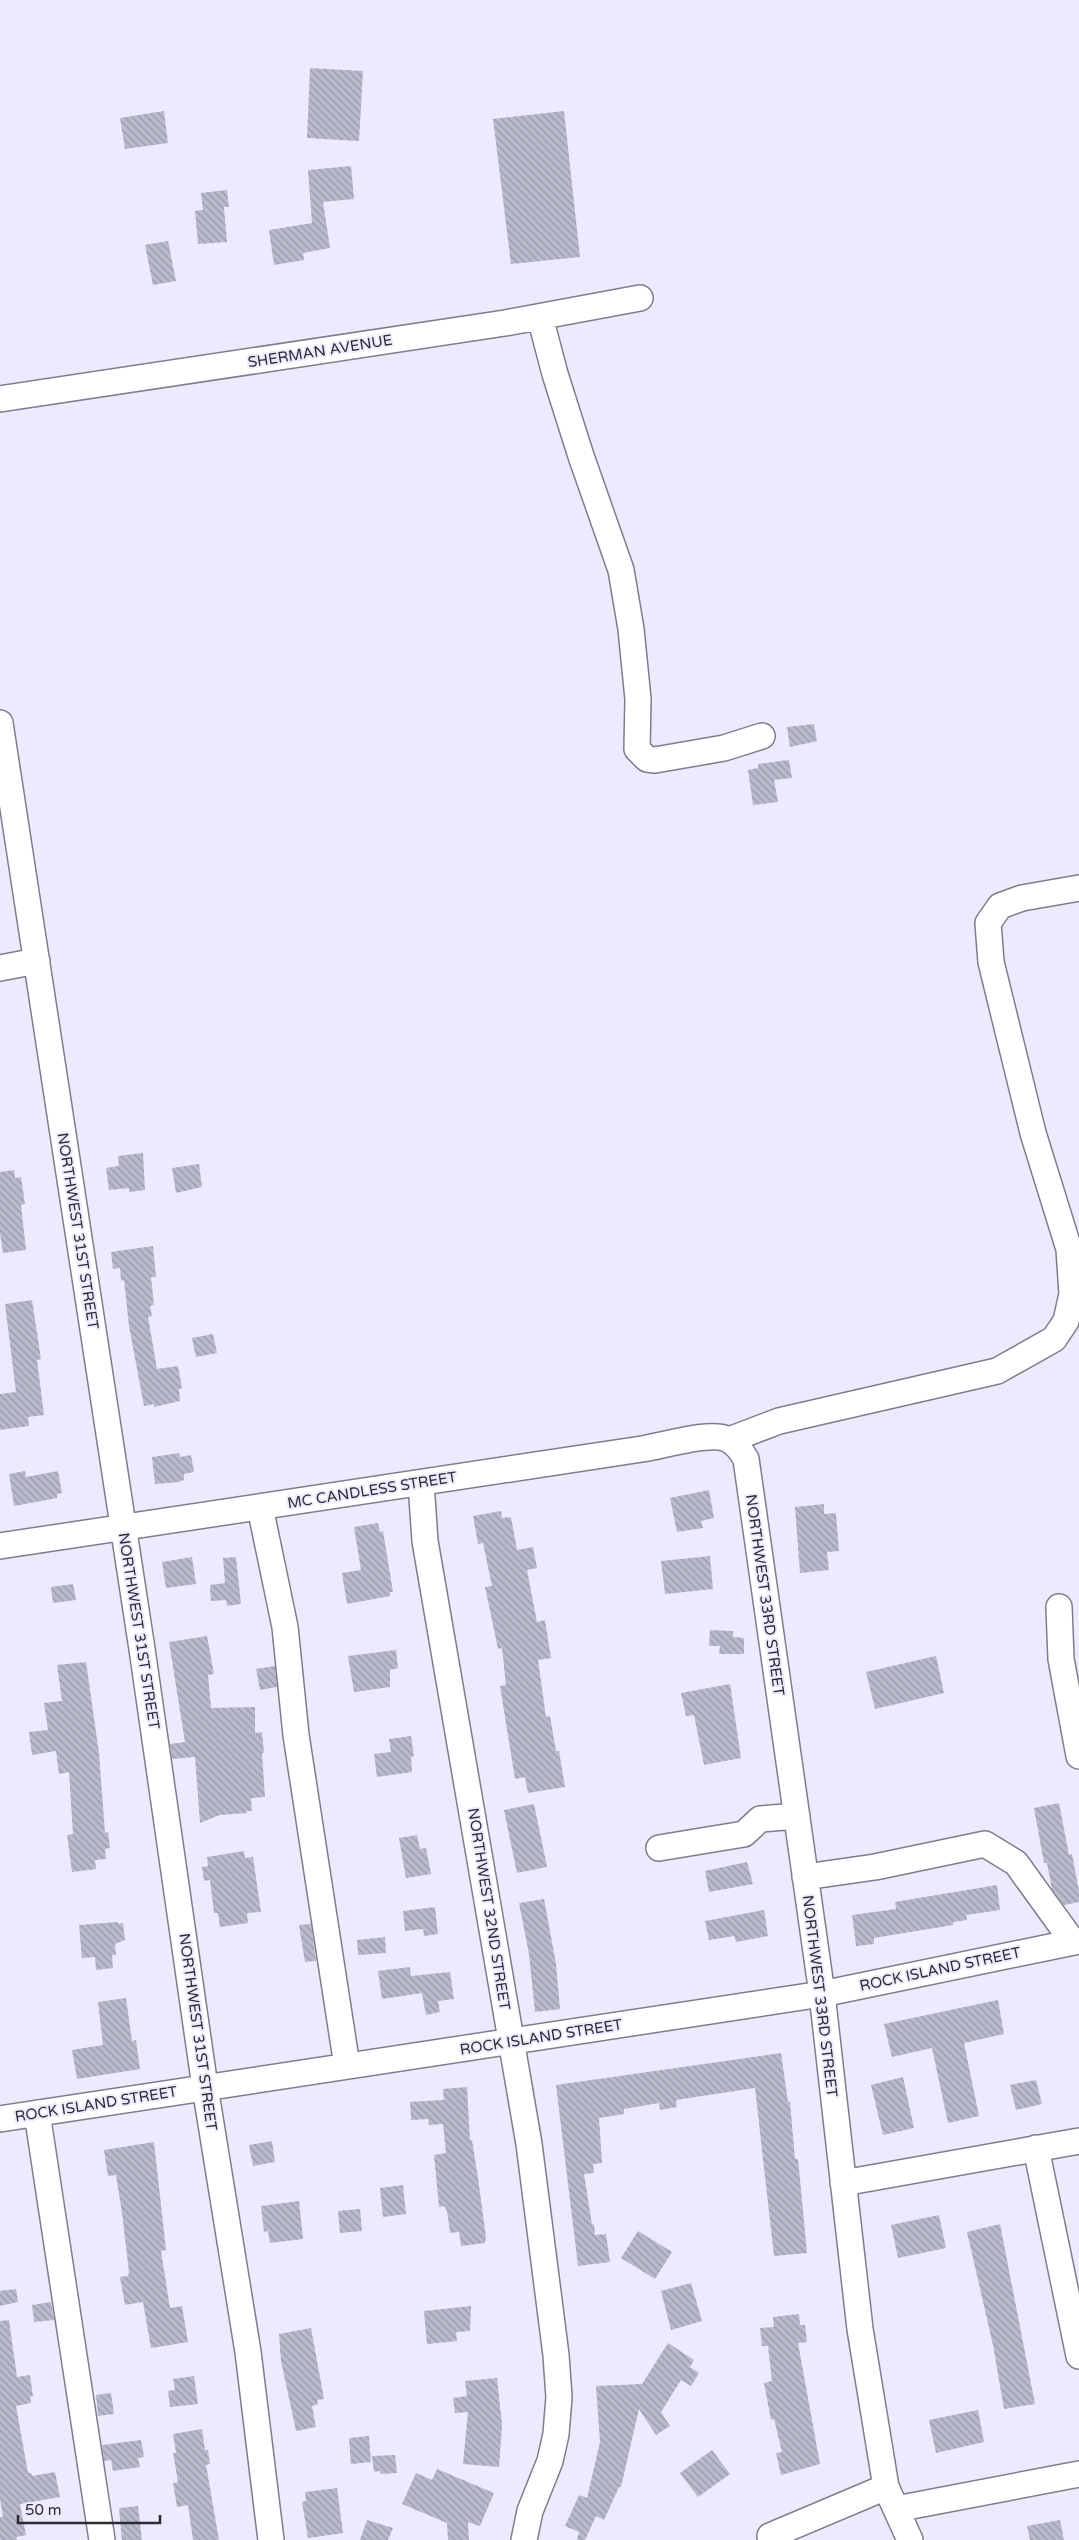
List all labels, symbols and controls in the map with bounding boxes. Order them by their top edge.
street label: SHERMAN AVENUE [247,331,393,371]
street label: NORTHWEST 31ST STREET [54,1131,102,1331]
street label: MC CANDLESS STREET [286,1468,458,1512]
street label: NORTHWEST 33RD STREET [742,1493,788,1697]
street label: NORTHWEST 31ST STREET [115,1531,163,1731]
street label: NORTHWEST 32ND STREET [464,1807,514,2011]
street label: NORTHWEST 33RD STREET [799,1894,841,2098]
street label: NORTHWEST 31ST STREET [175,1932,221,2132]
street label: ROCK ISLAND STREET [858,1943,1022,1995]
street label: ROCK ISLAND STREET [458,2015,624,2059]
street label: ROCK ISLAND STREET [13,2082,179,2126]
scale bar [18,2492,160,2524]
text: 50 m [25,2501,62,2519]

